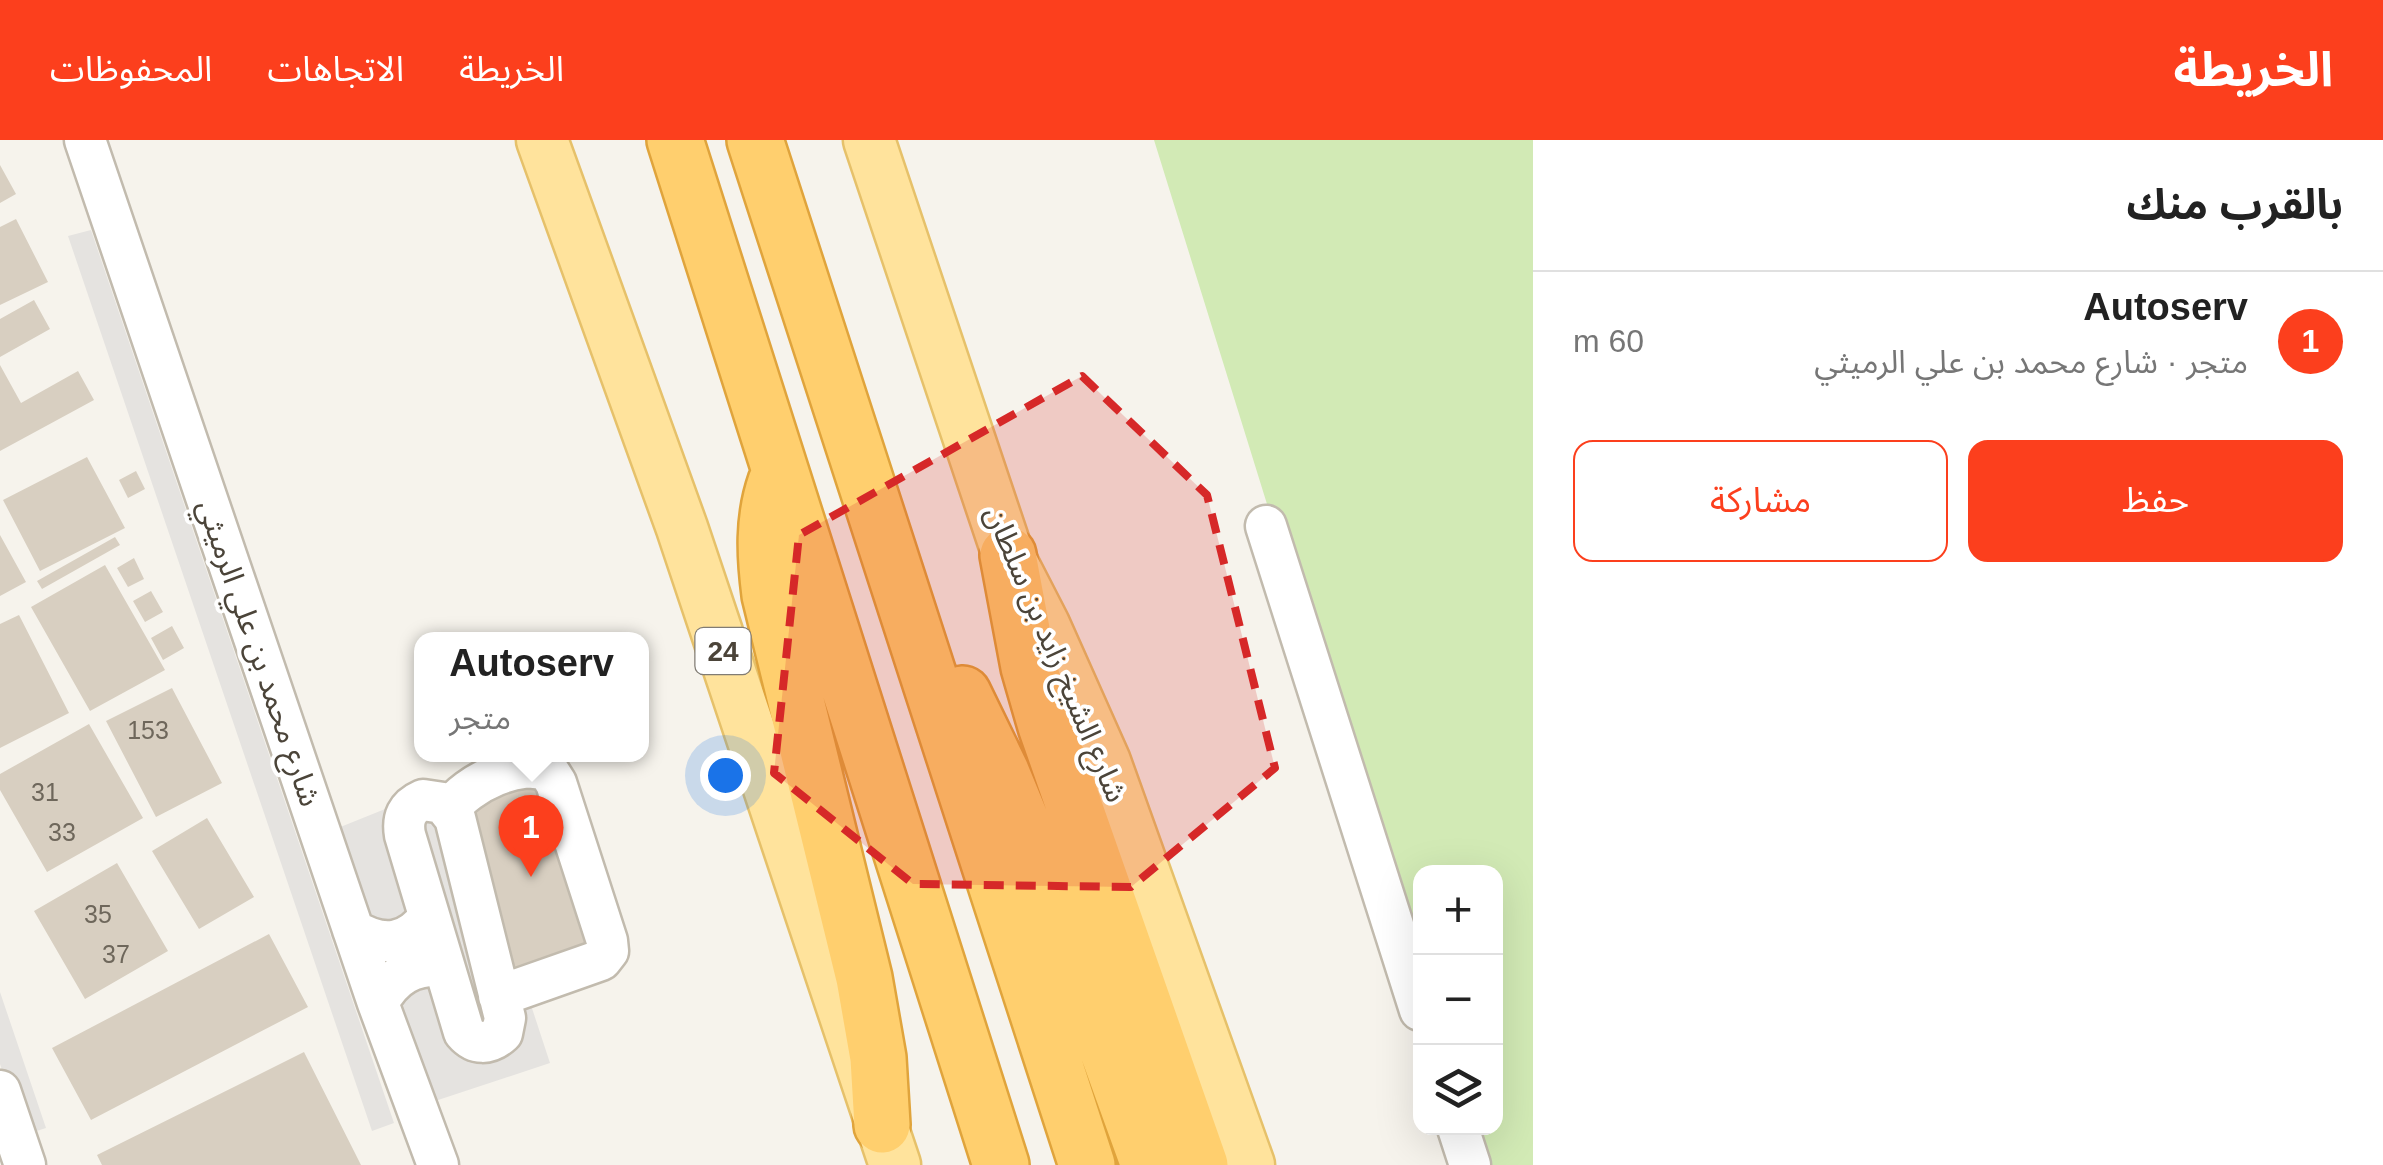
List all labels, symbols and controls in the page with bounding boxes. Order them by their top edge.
text: الخريطة [2174,43,2333,96]
text: المحفوظات [50,49,212,88]
text: الاتجاهات [267,49,404,88]
text: الخريطة [459,49,564,88]
text: بالقرب منك [2127,181,2343,228]
text: Autoserv [2083,286,2248,328]
text: 60 m [1573,323,1644,359]
text: 1 [2302,323,2319,359]
text: متجر · شارع محمد بن علي الرميثي [1814,344,2248,380]
button: مشاركة [1573,440,1948,562]
button: حفظ [1968,440,2343,562]
street label: شارع محمد بن علي الرميثي [185,495,327,813]
street label: شارع الشيخ زايد بن سلطان [974,501,1134,809]
road number: 24 [696,628,750,674]
popup [414,632,649,762]
text: Autoserv [449,642,614,684]
text: متجر [449,700,511,736]
house number: 153 [127,716,169,744]
your location [700,750,751,801]
house number: 31 [31,778,59,806]
pin: 1 [498,794,564,877]
house number: 33 [48,818,76,846]
map controls [1413,865,1503,1135]
button: + [1413,865,1503,955]
house number: 35 [84,900,112,928]
house number: 37 [102,940,130,968]
button: − [1413,955,1503,1045]
button: layers [1413,1045,1503,1135]

